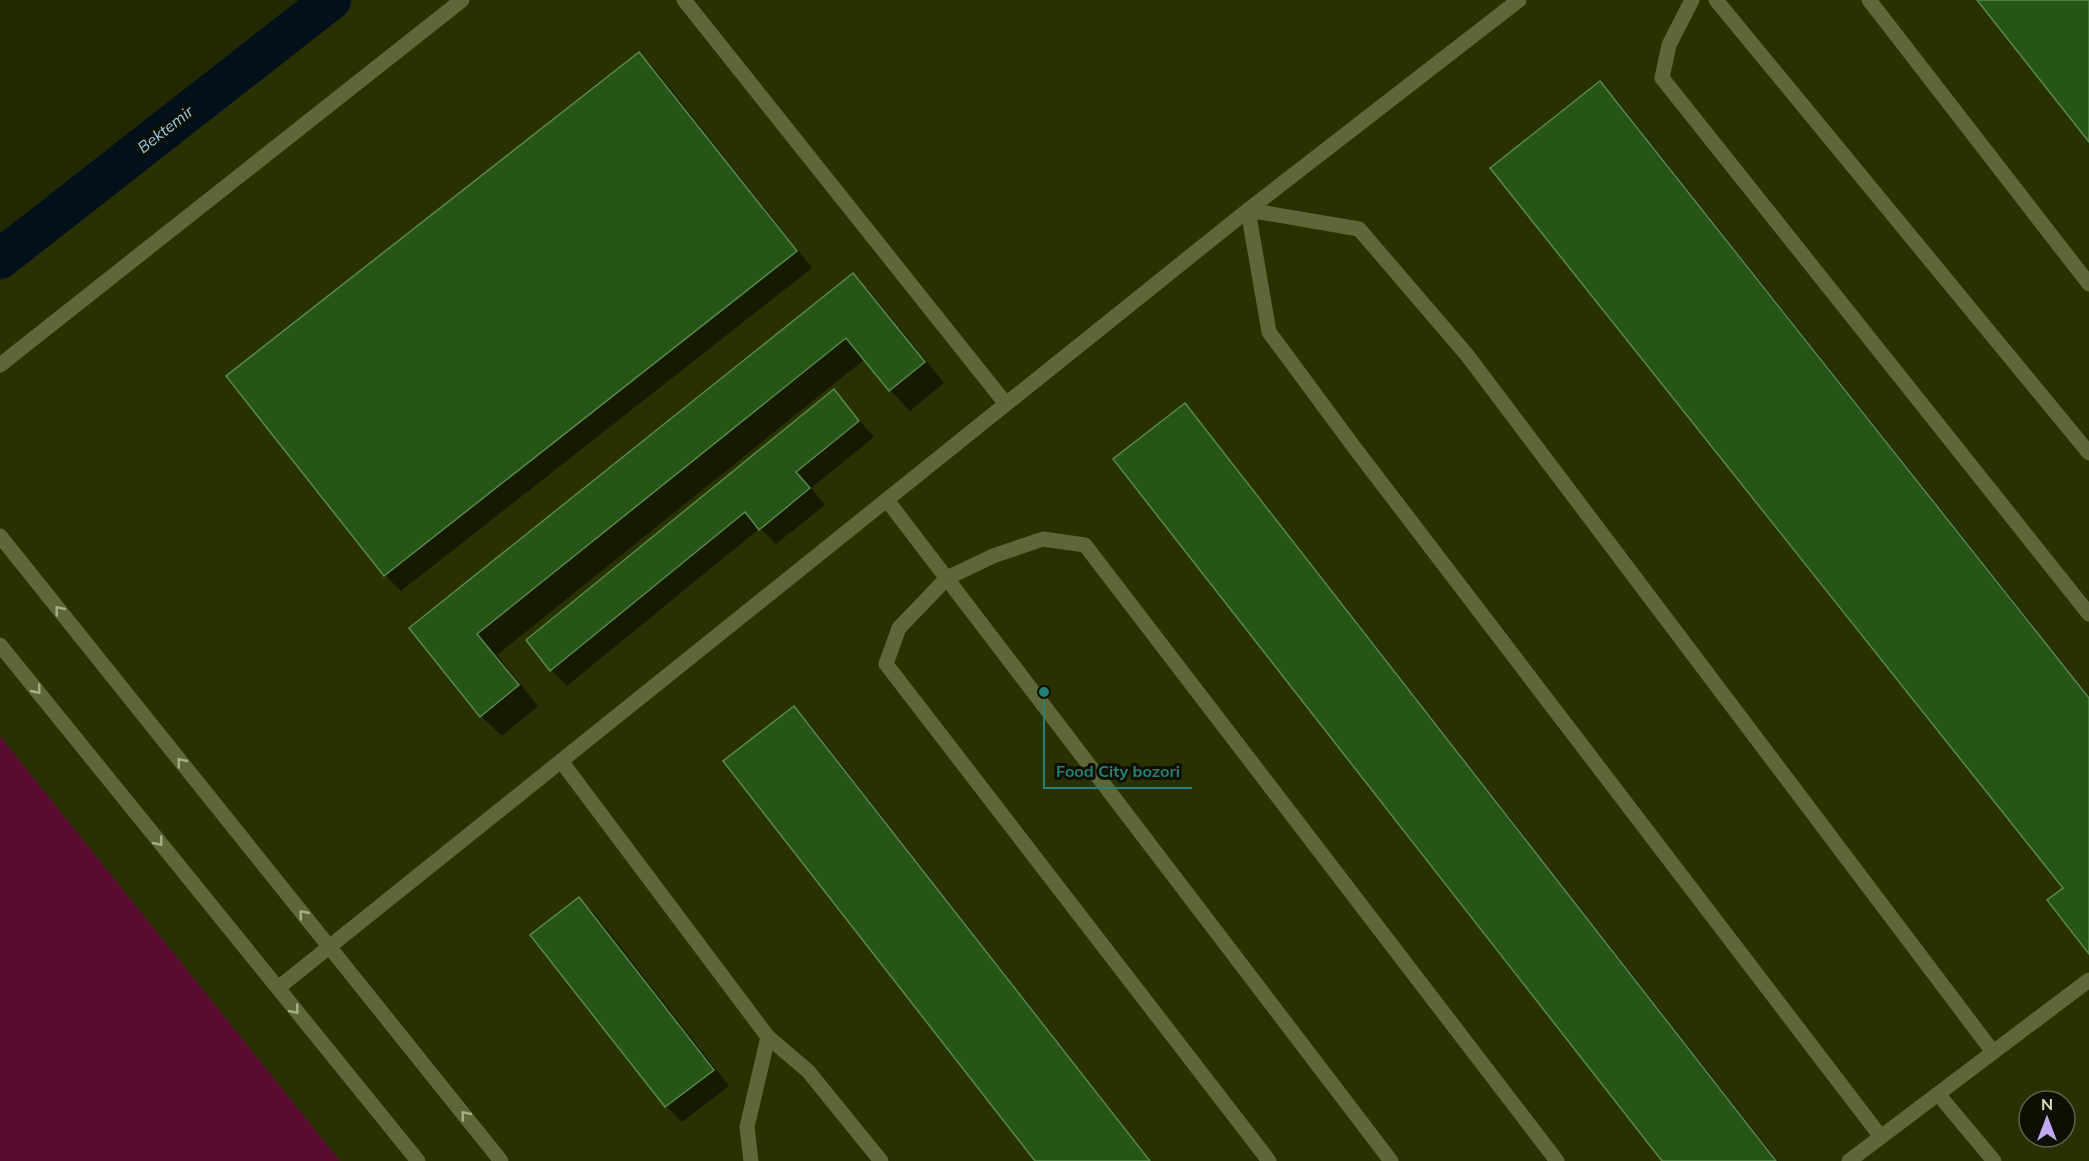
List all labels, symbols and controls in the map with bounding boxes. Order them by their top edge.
water label: Bektemir [133,100,198,157]
one-way arrow [56,606,67,617]
one-way arrow [29,683,40,694]
callout: Food City bozori [1044,754,1192,788]
one-way arrow [178,758,189,769]
text: Food City bozori [1056,761,1180,781]
one-way arrow [152,835,163,846]
one-way arrow [300,910,311,921]
one-way arrow [288,1003,299,1014]
north arrow [2017,1089,2077,1149]
text: N [2041,1094,2053,1114]
one-way arrow [461,1111,472,1122]

